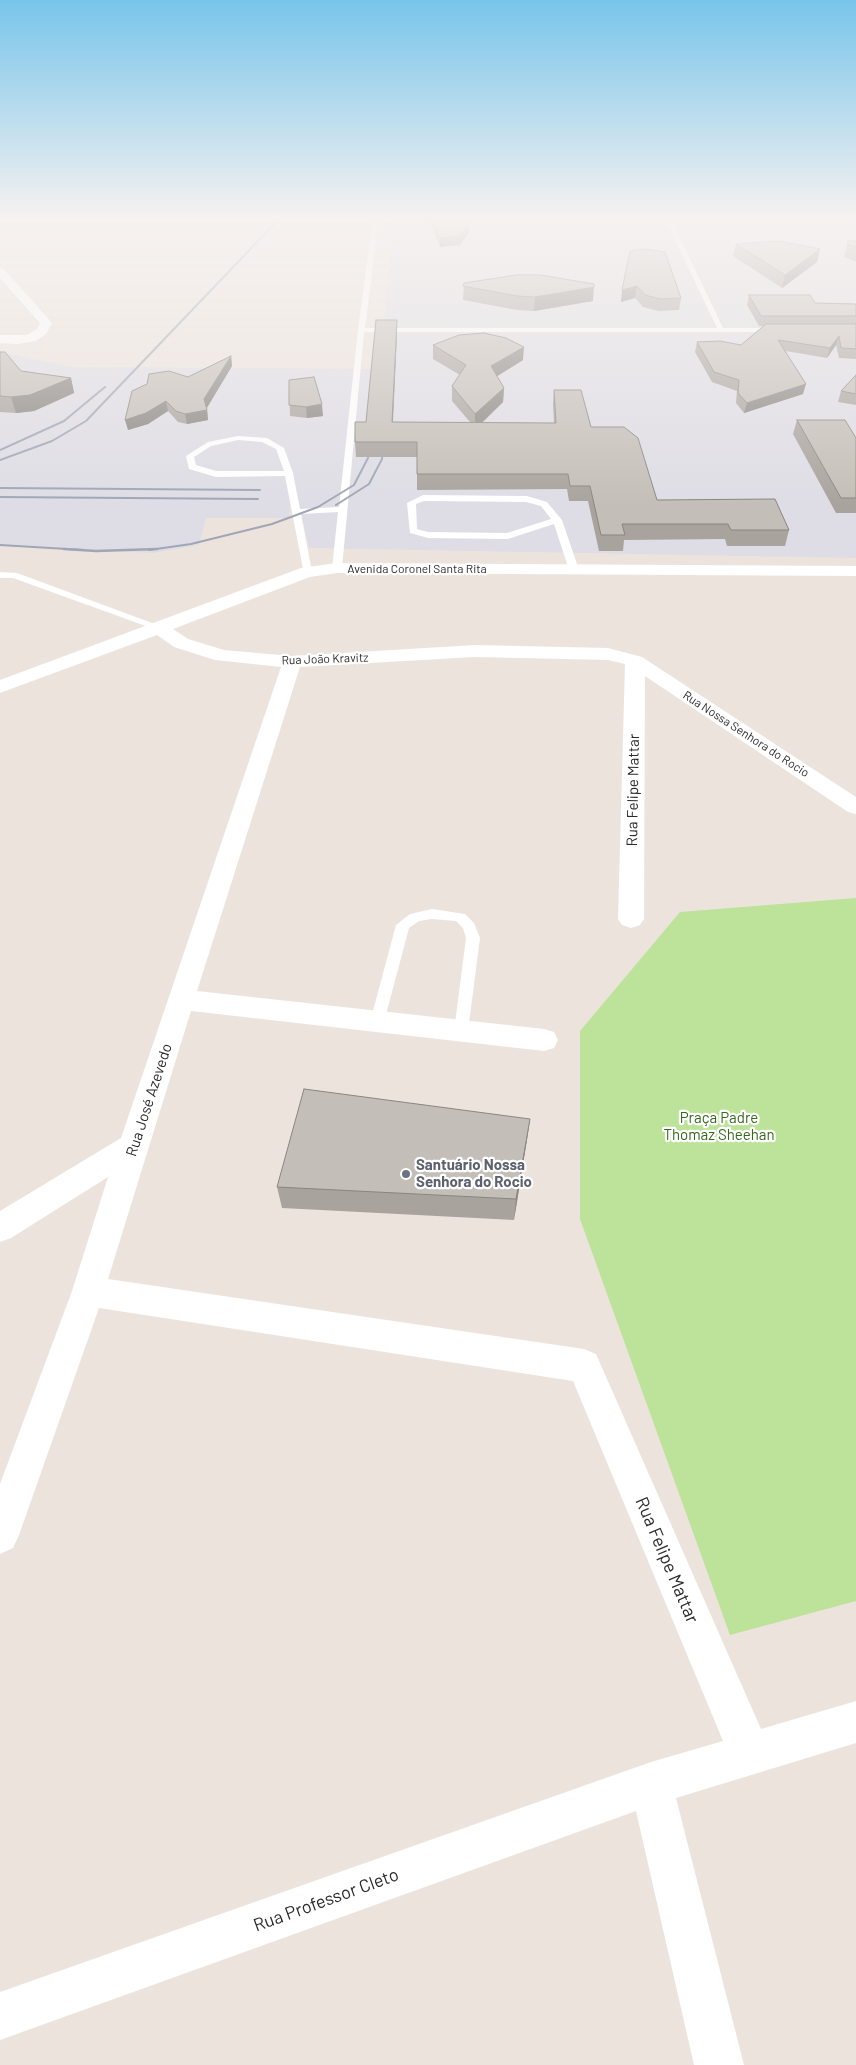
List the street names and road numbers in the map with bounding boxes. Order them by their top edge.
street label: Avenida Coronel Santa Rita [347,562,487,576]
street label: Rua João Kravitz [281,650,369,668]
street label: Rua Nossa Senhora do Rocio [680,688,812,780]
street label: Rua Felipe Mattar [623,734,643,846]
street label: Rua José Azevedo [122,1041,176,1159]
street label: Rua Felipe Mattar [631,1494,703,1626]
street label: Rua Professor Cleto [250,1864,402,1936]

